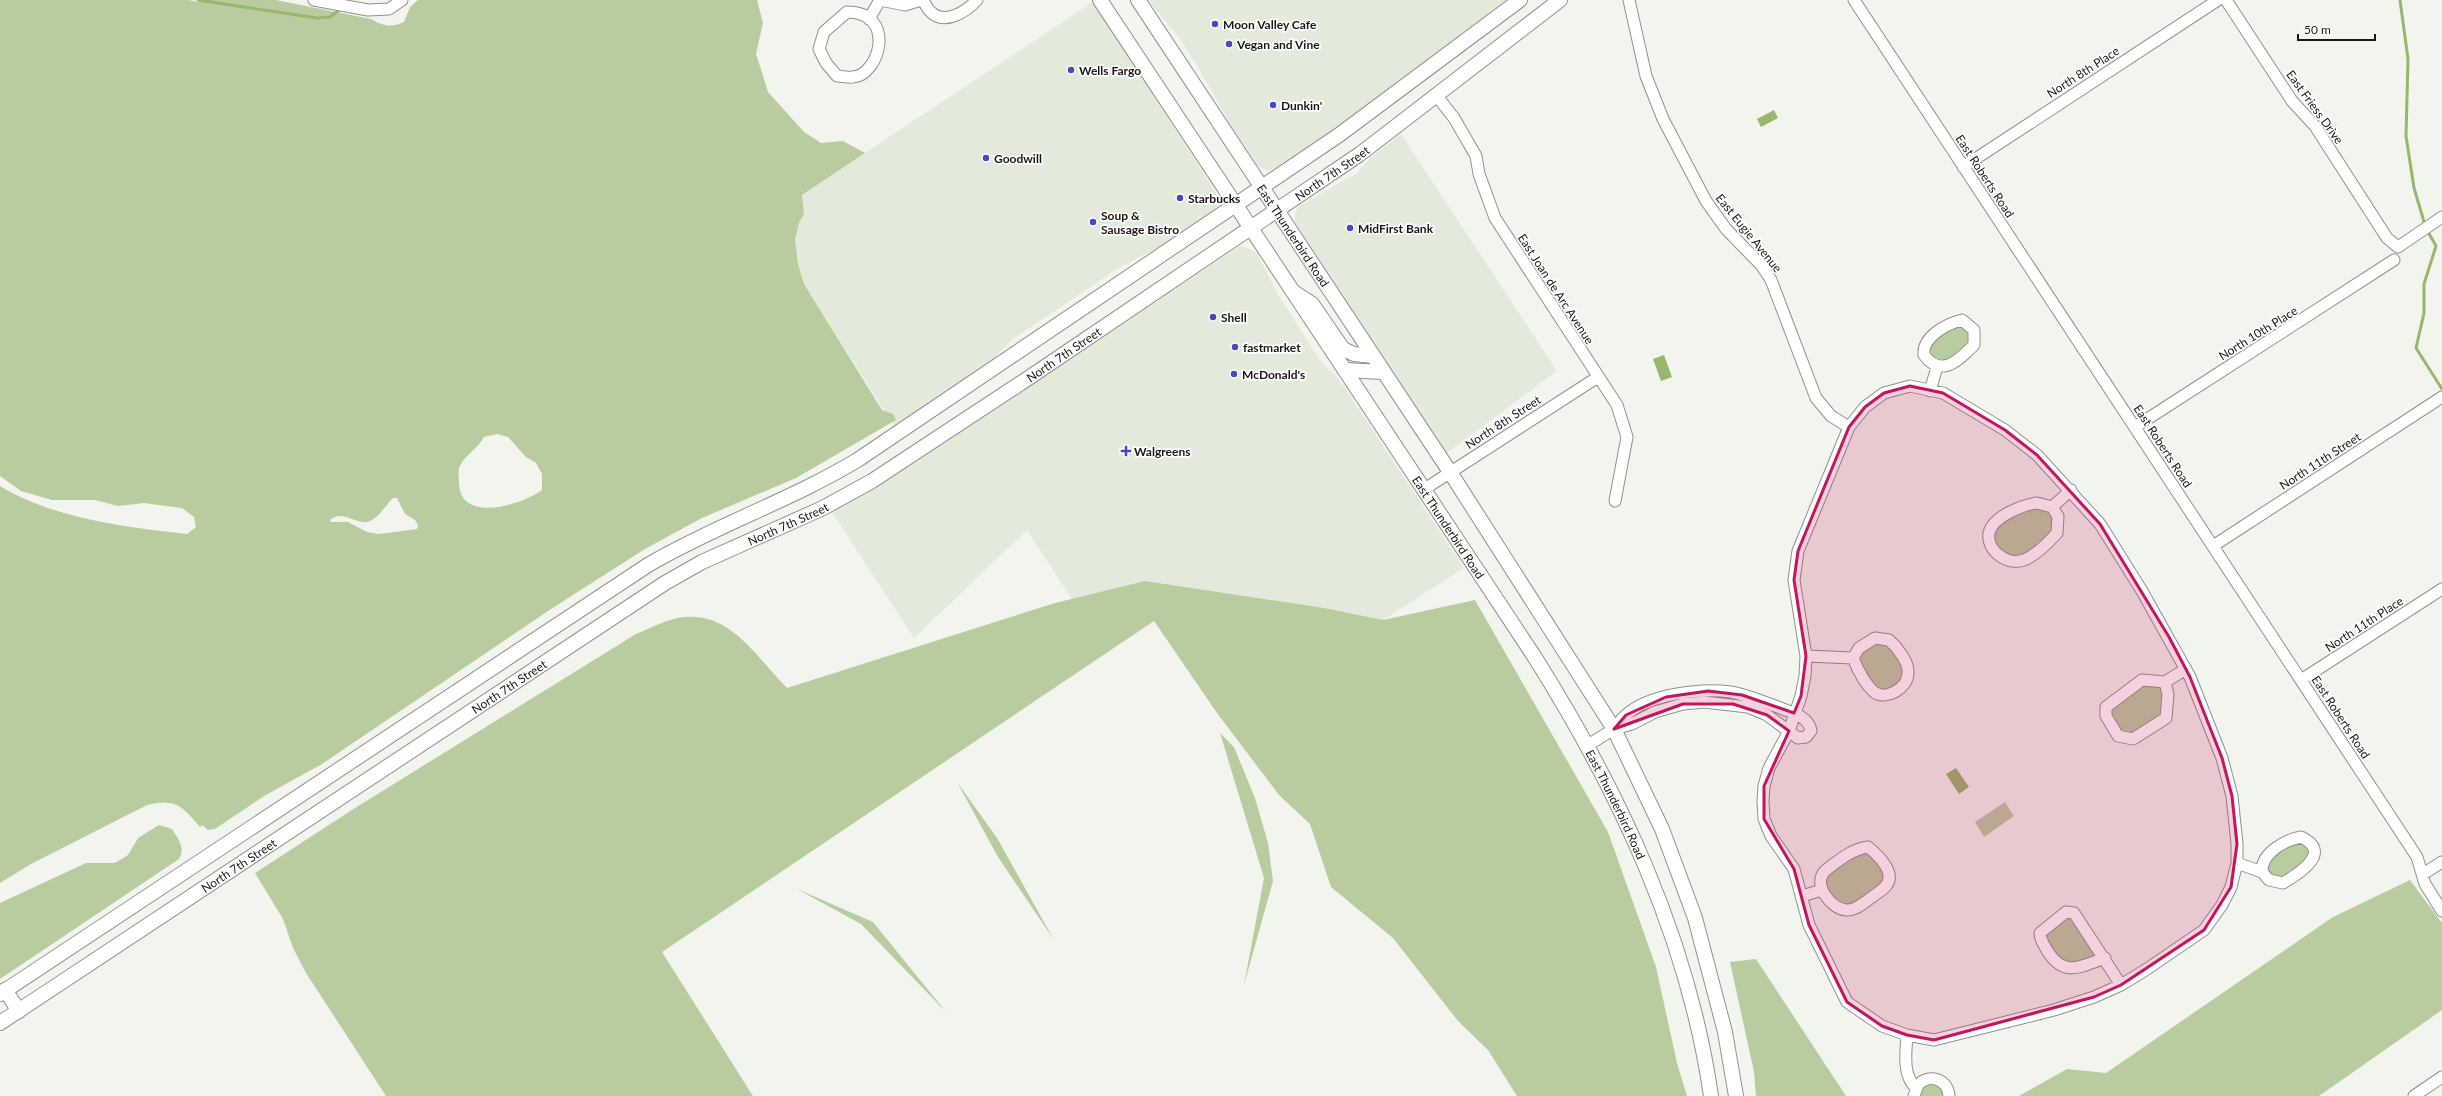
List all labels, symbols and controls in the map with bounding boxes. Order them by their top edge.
scale bar [2298,16,2375,42]
place label: Moon Valley Cafe [1223,17,1317,32]
marker: Moon Valley Cafe [1210,19,1220,29]
text: 50 m [2304,22,2331,37]
place label: Vegan and Vine [1236,37,1320,52]
marker: Vegan and Vine [1224,39,1234,49]
street label: North 8th Place [2044,43,2122,101]
place label: Wells Fargo [1079,63,1141,78]
marker: Wells Fargo [1066,65,1076,75]
street label: East Friess Drive [2283,67,2347,147]
place label: Dunkin' [1281,98,1322,113]
marker: Dunkin' [1268,100,1278,110]
street label: East Roberts Road [1953,132,2017,220]
street label: North 7th Street [1292,142,1373,203]
place label: Goodwill [994,151,1042,166]
marker: Goodwill [981,153,991,163]
street label: East Thunderbird Road [1254,181,1333,289]
place label: Starbucks [1188,191,1240,206]
street label: East Eugie Avenue [1713,191,1785,275]
marker: Starbucks [1175,193,1185,203]
place label: Soup & Sausage Bistro [1101,208,1179,237]
marker: Soup & Sausage Bistro [1088,217,1098,227]
place label: MidFirst Bank [1358,221,1434,236]
marker: MidFirst Bank [1345,223,1355,233]
street label: East Joan de Arc Avenue [1515,231,1597,347]
street label: North 10th Place [2216,303,2300,363]
place label: Shell [1221,310,1247,325]
marker: Shell [1208,312,1218,322]
street label: North 7th Street [1023,323,1104,385]
place label: fastmarket [1243,340,1301,355]
marker: fastmarket [1230,342,1240,352]
place label: McDonald's [1242,367,1305,382]
marker: McDonald's [1229,369,1239,379]
street label: North 8th Street [1462,392,1544,452]
street label: East Roberts Road [2131,402,2195,490]
street label: North 11th Street [2277,429,2364,493]
place label: Walgreens [1134,444,1190,459]
marker: Walgreens [1121,446,1131,456]
street label: East Thunderbird Road [1409,473,1488,581]
street label: North 7th Street [745,499,832,548]
street label: North 11th Place [2322,593,2406,655]
street label: North 7th Street [468,656,550,717]
street label: East Roberts Road [2309,673,2373,761]
street label: East Thunderbird Road [1583,747,1649,861]
street label: North 7th Street [198,835,279,895]

